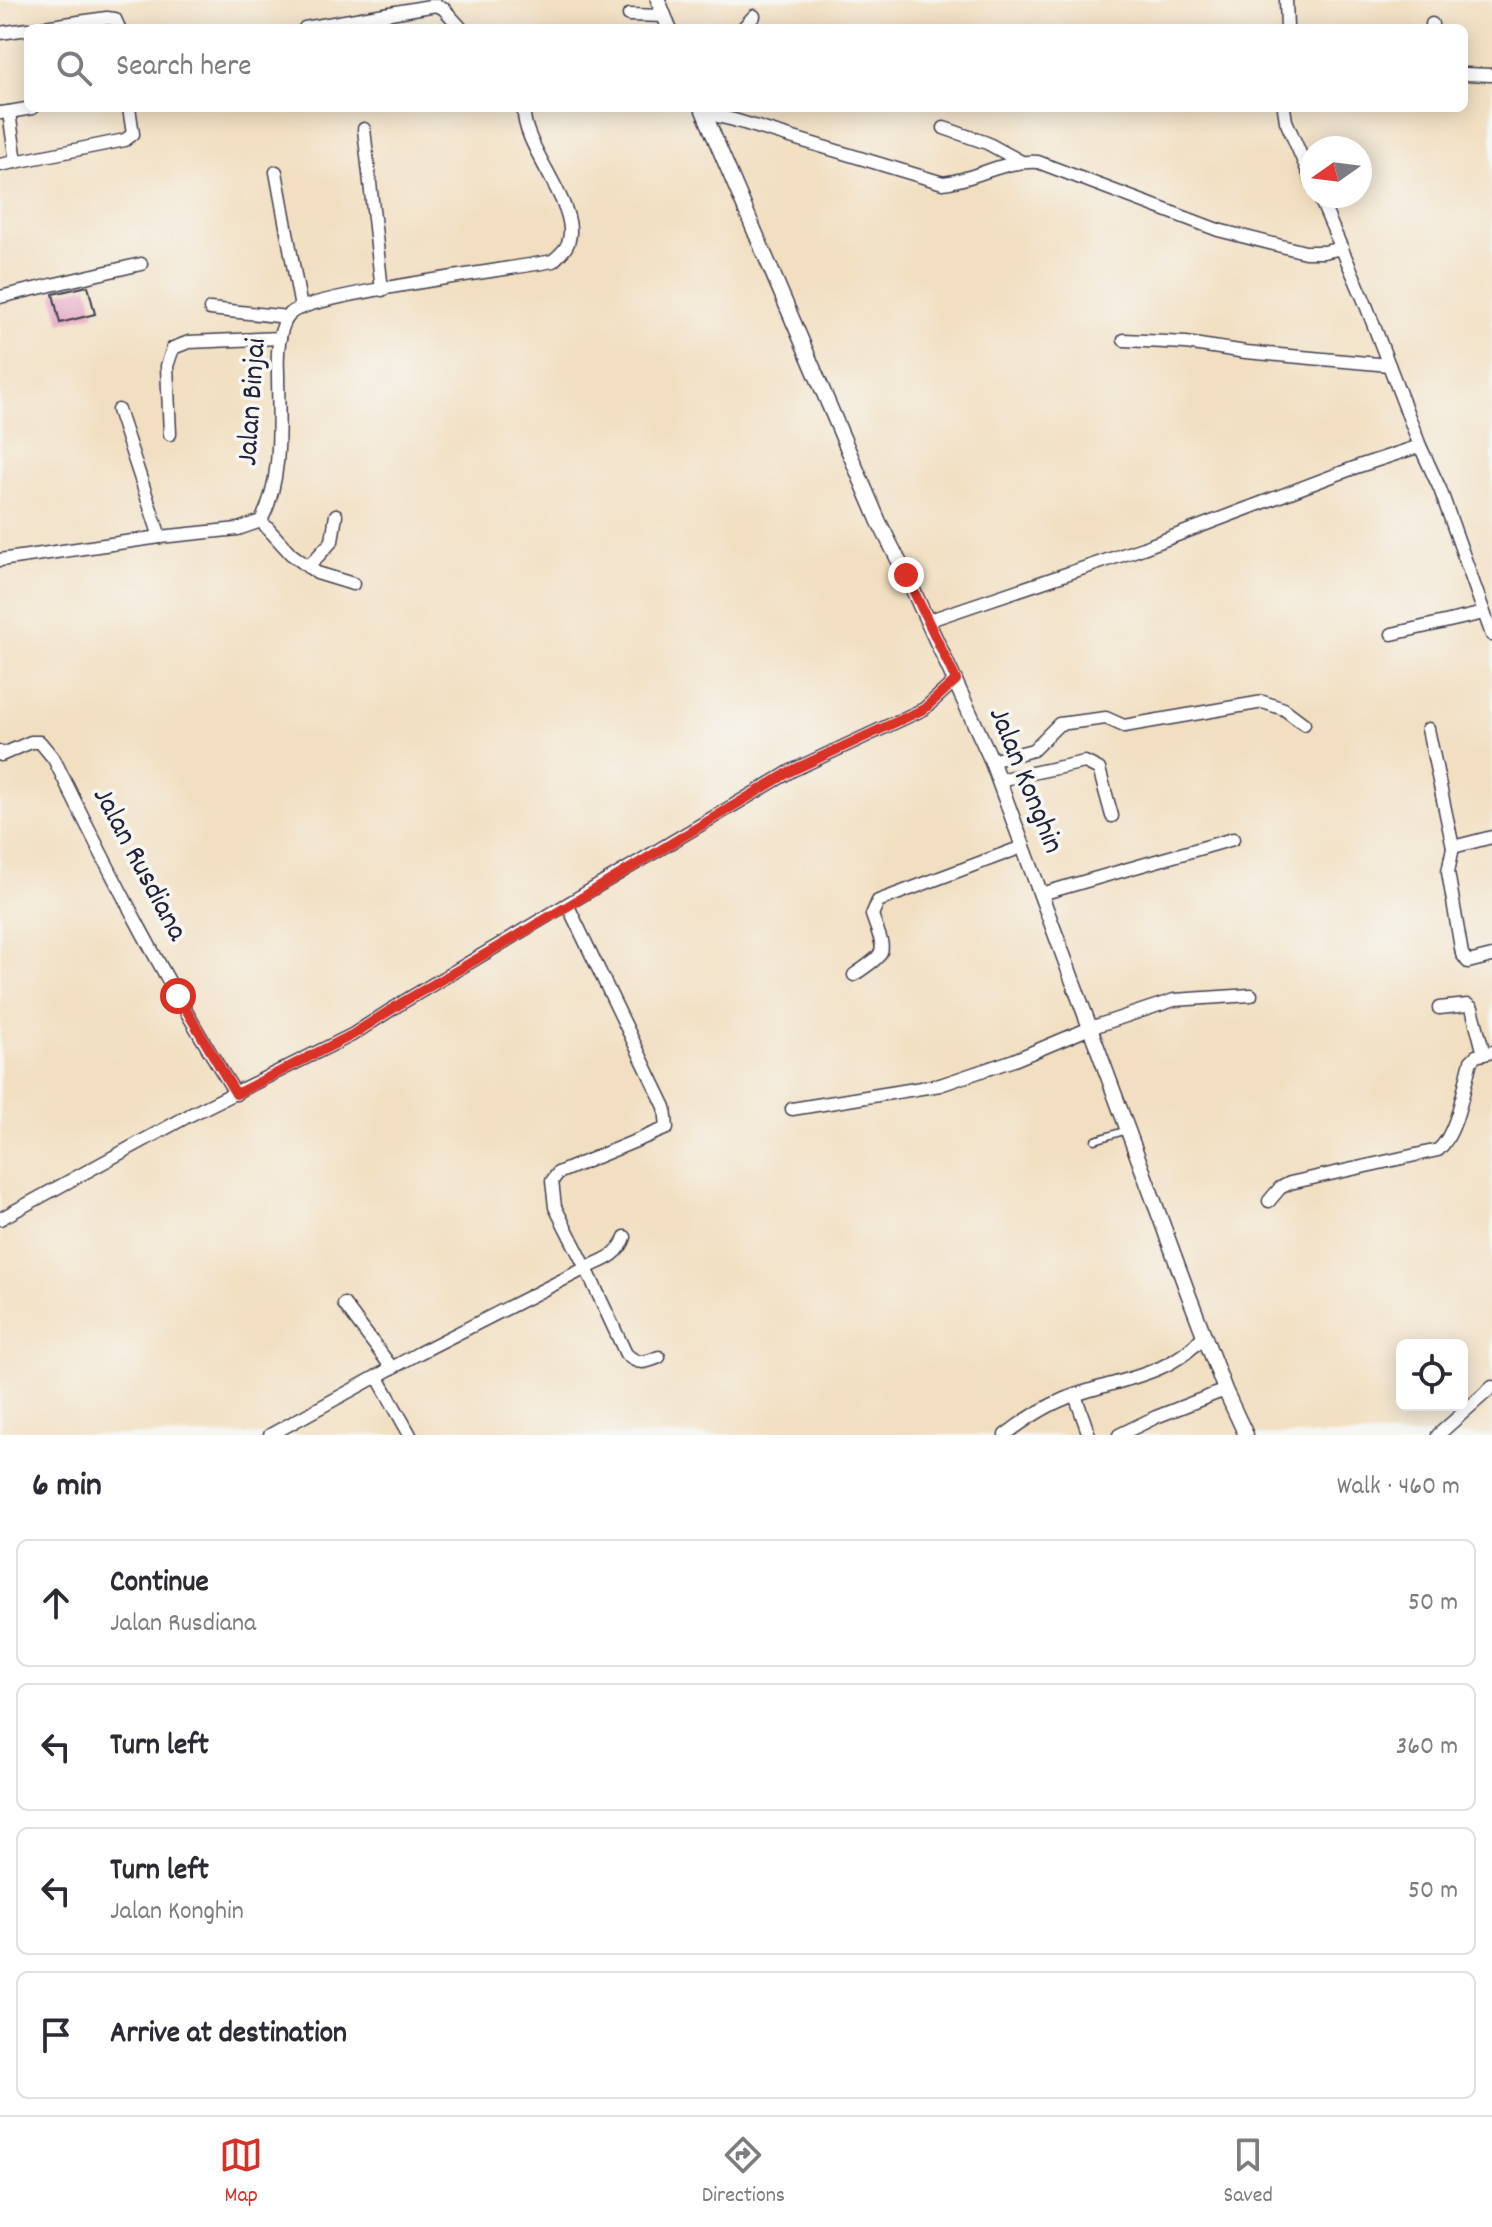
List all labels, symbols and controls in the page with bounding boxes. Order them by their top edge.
search box [24,24,1468,112]
icon: search [52,46,96,90]
text: Search here [116,47,252,90]
north arrow [1300,136,1372,208]
street label: Jalan Binjai [228,337,280,467]
route end [888,557,924,593]
street label: Jalan Konghin [975,701,1073,861]
street label: Jalan Rusdiana [79,780,197,950]
route start [160,978,196,1014]
map controls [1396,1339,1468,1411]
button: locate [1396,1339,1468,1411]
text: 6 min [32,1463,102,1512]
text: Walk · 460 m [1337,1469,1460,1506]
text: Continue [110,1563,209,1606]
icon: ahead [34,1581,78,1625]
text: 50 m [1408,1585,1458,1622]
text: Jalan Rusdiana [110,1606,256,1643]
icon: left [34,1725,78,1769]
text: Turn left [110,1726,209,1769]
text: 360 m [1396,1729,1458,1766]
text: Turn left [110,1851,209,1894]
icon: left [34,1869,78,1913]
text: 50 m [1408,1873,1458,1910]
text: Jalan Konghin [110,1894,244,1931]
icon: arrive [34,2013,78,2057]
text: Arrive at destination [110,2014,347,2057]
tab: Map [219,2133,263,2212]
tab: Directions [702,2133,785,2212]
tab: Saved [1224,2133,1273,2212]

